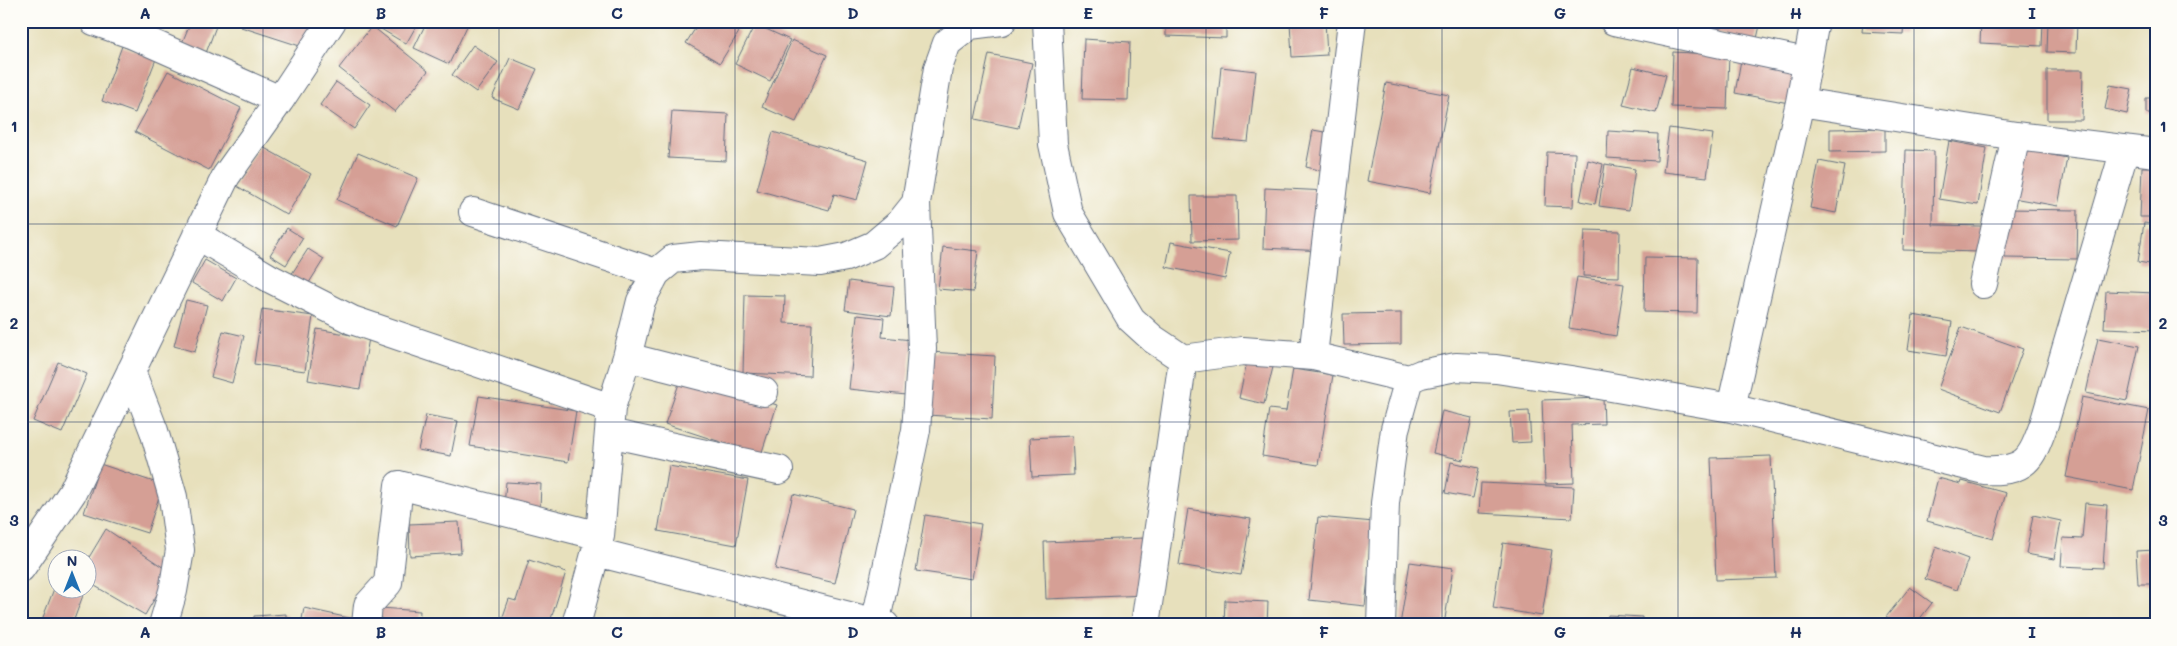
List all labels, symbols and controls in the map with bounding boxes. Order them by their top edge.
text: A [139,2,151,23]
text: B [376,2,386,23]
text: C [611,2,623,23]
text: D [847,2,859,23]
text: E [1083,2,1093,23]
text: F [1319,2,1329,23]
text: G [1554,2,1566,23]
text: H [1790,2,1802,23]
text: I [2028,2,2036,23]
text: 1 [10,115,18,136]
text: 1 [2159,115,2167,136]
text: 2 [10,312,19,333]
text: 2 [2159,312,2168,333]
text: 3 [9,509,19,530]
text: 3 [2158,509,2168,530]
north arrow [48,548,98,598]
text: N [67,551,77,570]
text: A [139,621,151,642]
text: B [376,621,386,642]
text: C [611,621,623,642]
text: D [847,621,859,642]
text: E [1083,621,1093,642]
text: F [1319,621,1329,642]
text: G [1554,621,1566,642]
text: H [1790,621,1802,642]
text: I [2028,621,2036,642]

